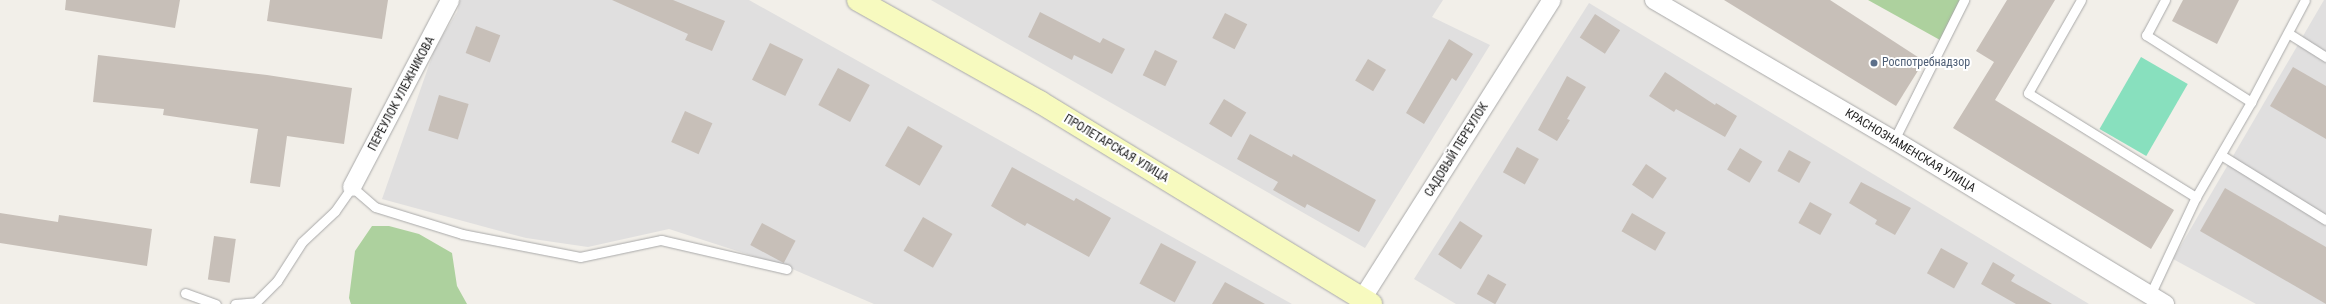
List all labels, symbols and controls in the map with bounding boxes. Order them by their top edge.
street label: ПЕРЕУЛОК УЛЕЖНИКОВА [366,34,438,154]
place label: Роспотребнадзор [1882,56,1970,70]
marker: Роспотребнадзор [1869,58,1879,68]
street label: САДОВЫЙ ПЕРЕУЛОК [1422,100,1492,200]
street label: КРАСНОЗНАМЕНСКАЯ УЛИЦА [1842,106,1978,196]
street label: ПРОЛЕТАРСКАЯ УЛИЦА [1061,112,1171,186]

